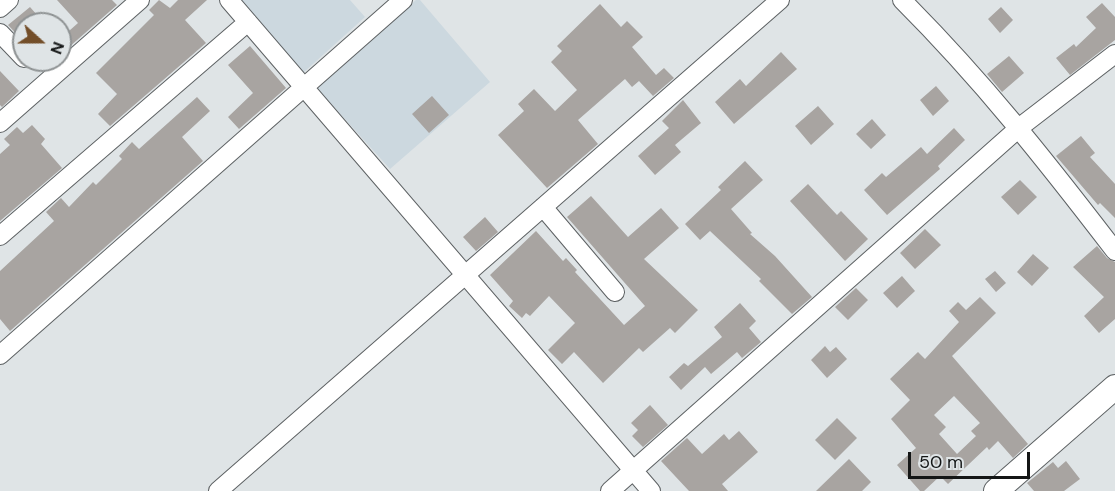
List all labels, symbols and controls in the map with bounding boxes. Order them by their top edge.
north arrow [12,12,72,72]
text: N [46,39,69,57]
scale bar [911,440,1032,478]
text: 50 m [919,450,963,474]

